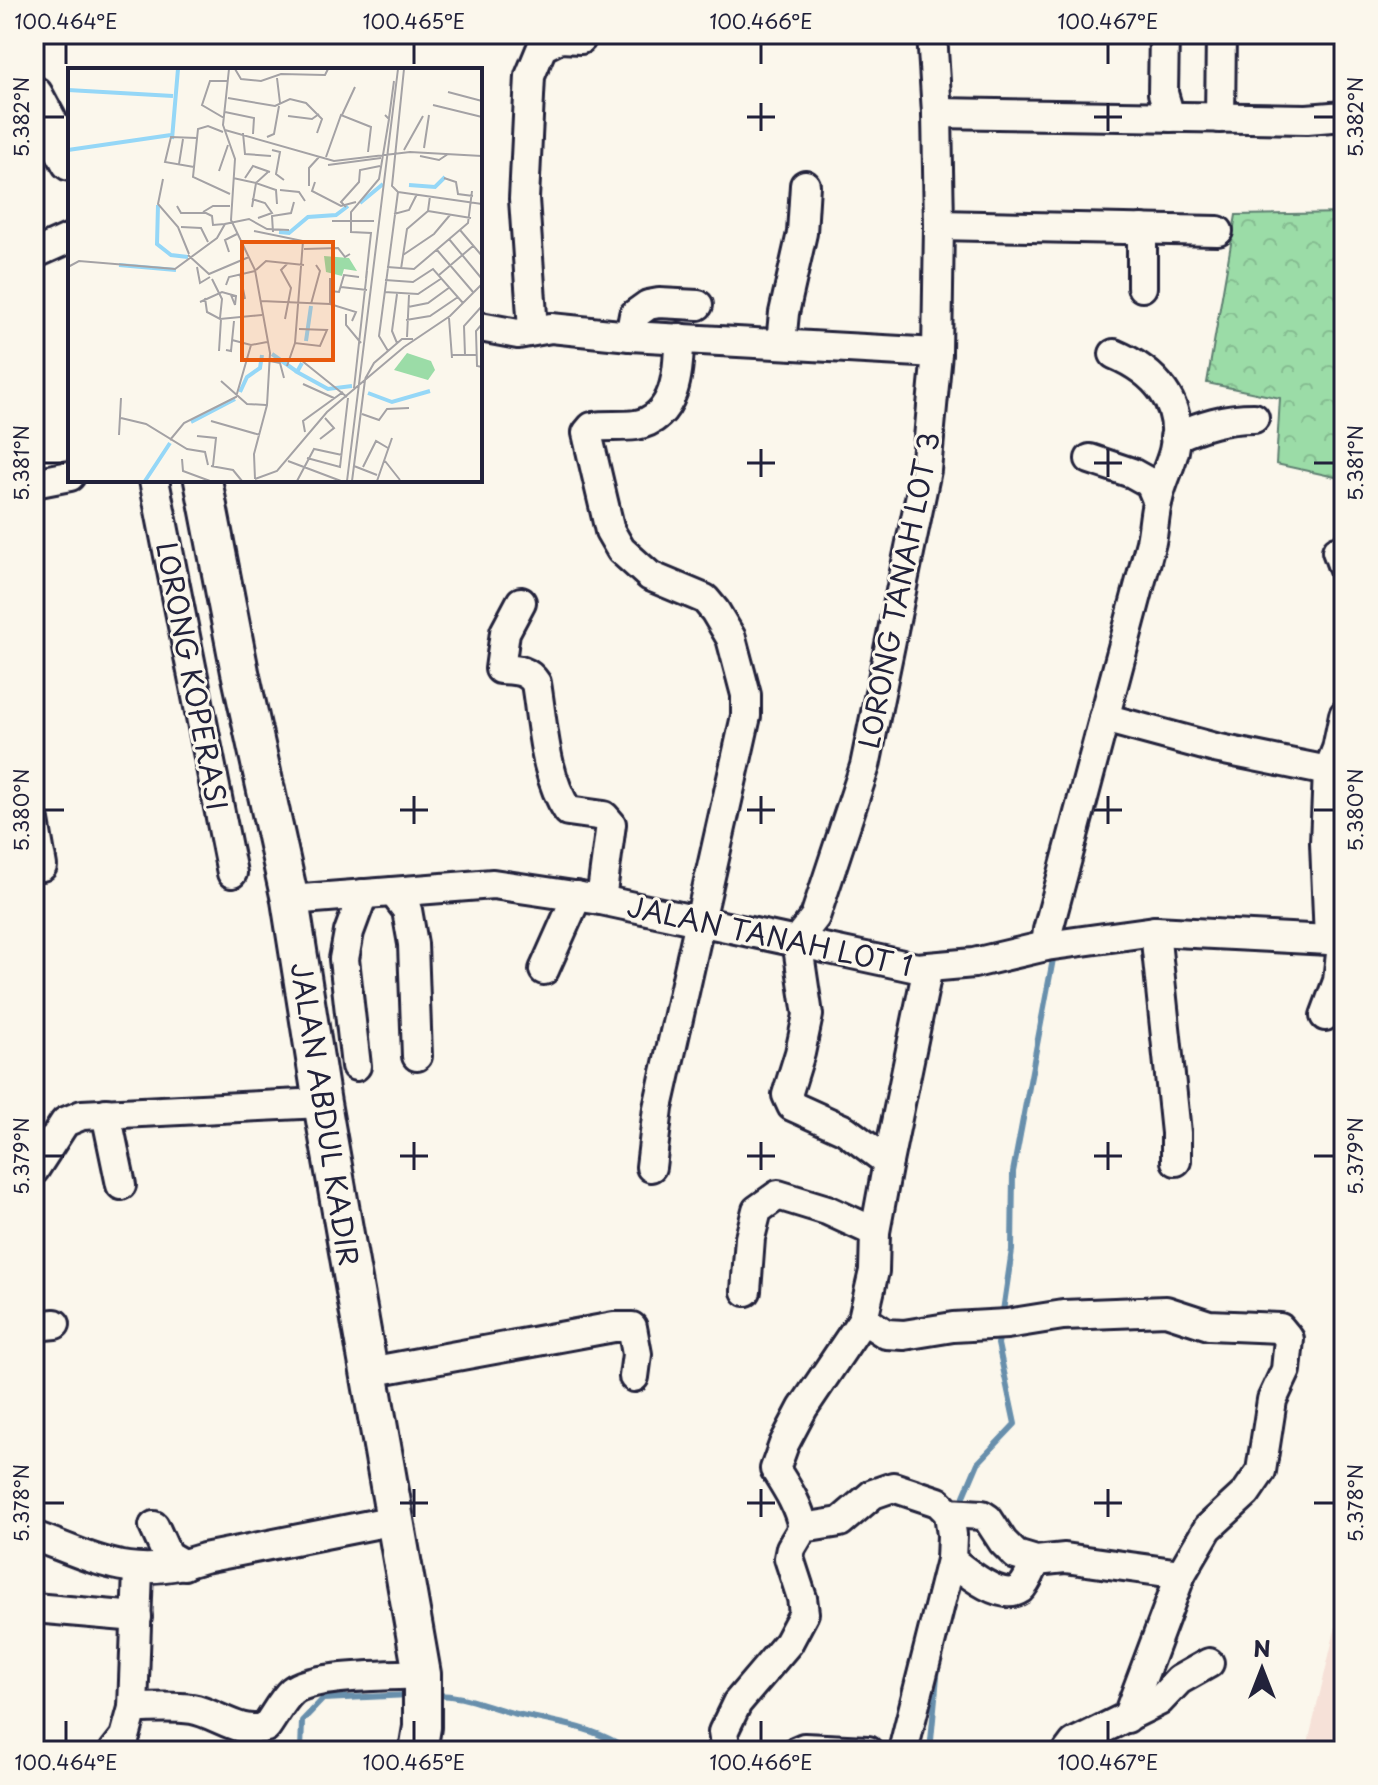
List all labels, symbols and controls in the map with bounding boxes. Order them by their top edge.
text: 100.464°E [14,6,118,36]
text: 100.465°E [363,6,465,36]
text: 100.466°E [709,6,813,36]
text: 100.467°E [1058,6,1158,36]
inset map [68,68,482,482]
text: 5.382°N [6,77,36,157]
text: 5.382°N [1340,77,1370,157]
text: 5.381°N [6,425,36,501]
text: 5.381°N [1340,425,1370,501]
street label: LORONG TANAH LOT 3 [846,428,950,752]
street label: LORONG KOPERASI [146,538,240,814]
text: 5.380°N [6,768,36,852]
text: 5.380°N [1340,768,1370,852]
street label: JALAN TANAH LOT 1 [623,884,917,986]
street label: JALAN ABDUL KADIR [281,959,371,1269]
text: 5.379°N [6,1117,36,1195]
text: 5.379°N [1340,1117,1370,1195]
text: 5.378°N [6,1464,36,1542]
text: 5.378°N [1340,1464,1370,1542]
north arrow [1222,1629,1302,1709]
text: N [1253,1631,1271,1664]
text: 100.464°E [14,1747,118,1777]
text: 100.465°E [363,1747,465,1777]
text: 100.466°E [709,1747,813,1777]
text: 100.467°E [1058,1747,1158,1777]

